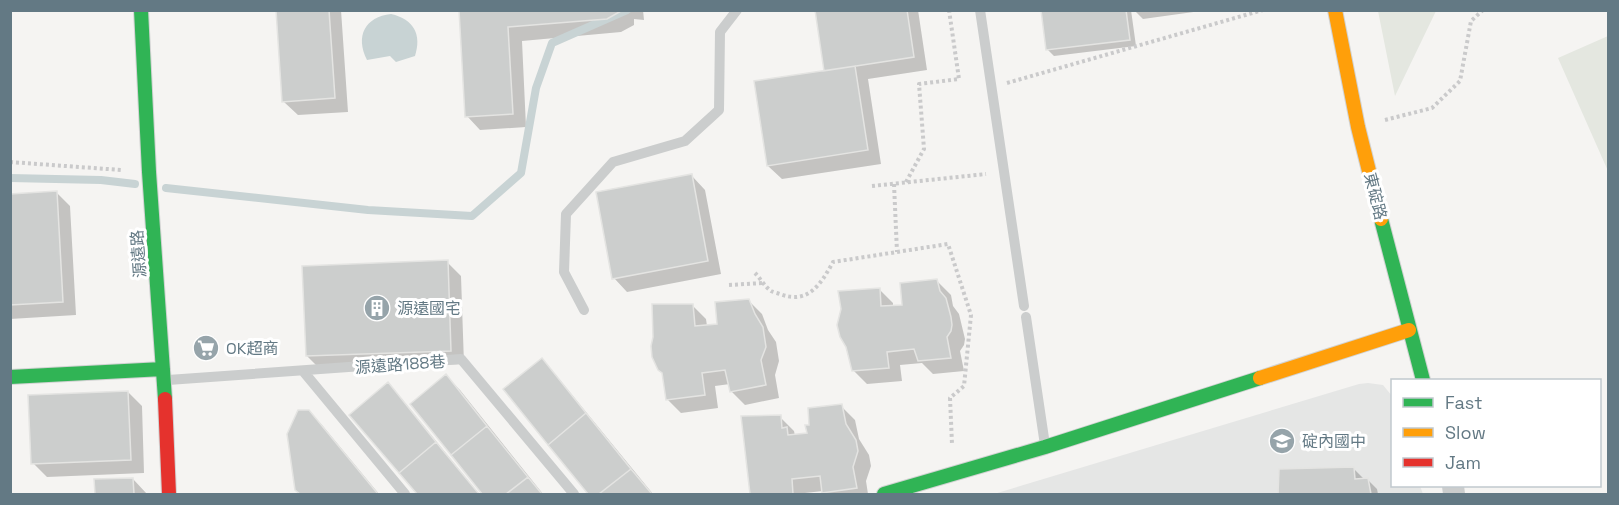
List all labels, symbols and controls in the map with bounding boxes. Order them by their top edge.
street label: 東碇路 [1360,170,1392,222]
street label: 源遠路 [126,229,151,279]
building icon: 源遠國宅 [362,293,392,323]
place label: 源遠國宅 [397,298,461,319]
supermarket icon: OK超商 [191,333,221,363]
place label: OK超商 [226,338,278,359]
street label: 源遠路188巷 [354,351,446,378]
legend [1391,379,1601,487]
text: Fast [1445,391,1482,414]
text: Slow [1445,421,1486,444]
school or university icon: 碇內國中 [1267,426,1297,456]
place label: 碇內國中 [1302,431,1366,452]
text: Jam [1445,451,1481,474]

